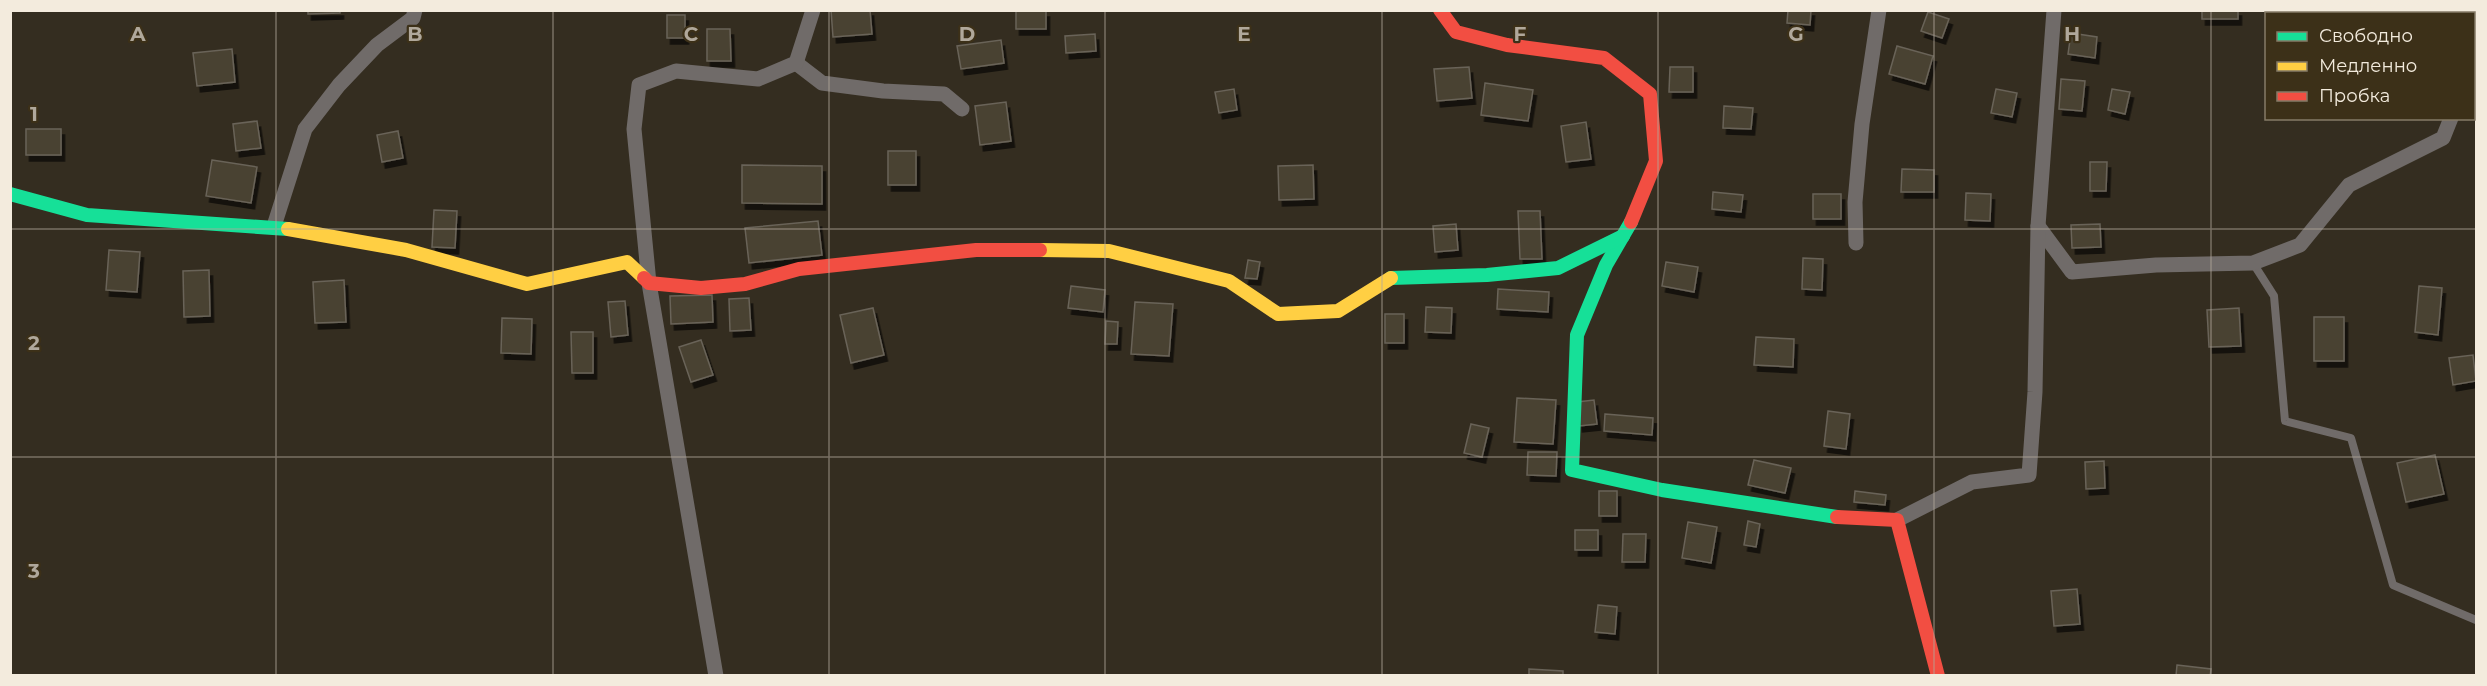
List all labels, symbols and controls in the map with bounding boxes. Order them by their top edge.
legend [2265,12,2475,120]
text: A [129,22,146,46]
text: B [407,22,423,46]
text: C [684,22,699,46]
text: D [959,22,975,46]
text: E [1237,22,1251,46]
text: F [1514,22,1527,46]
text: G [1788,22,1804,46]
text: H [2064,22,2080,46]
text: Свободно [2319,25,2413,47]
text: Медленно [2319,55,2417,77]
text: Пробка [2319,85,2390,107]
text: 1 [30,102,38,126]
text: 2 [28,331,40,355]
text: 3 [27,559,40,583]

